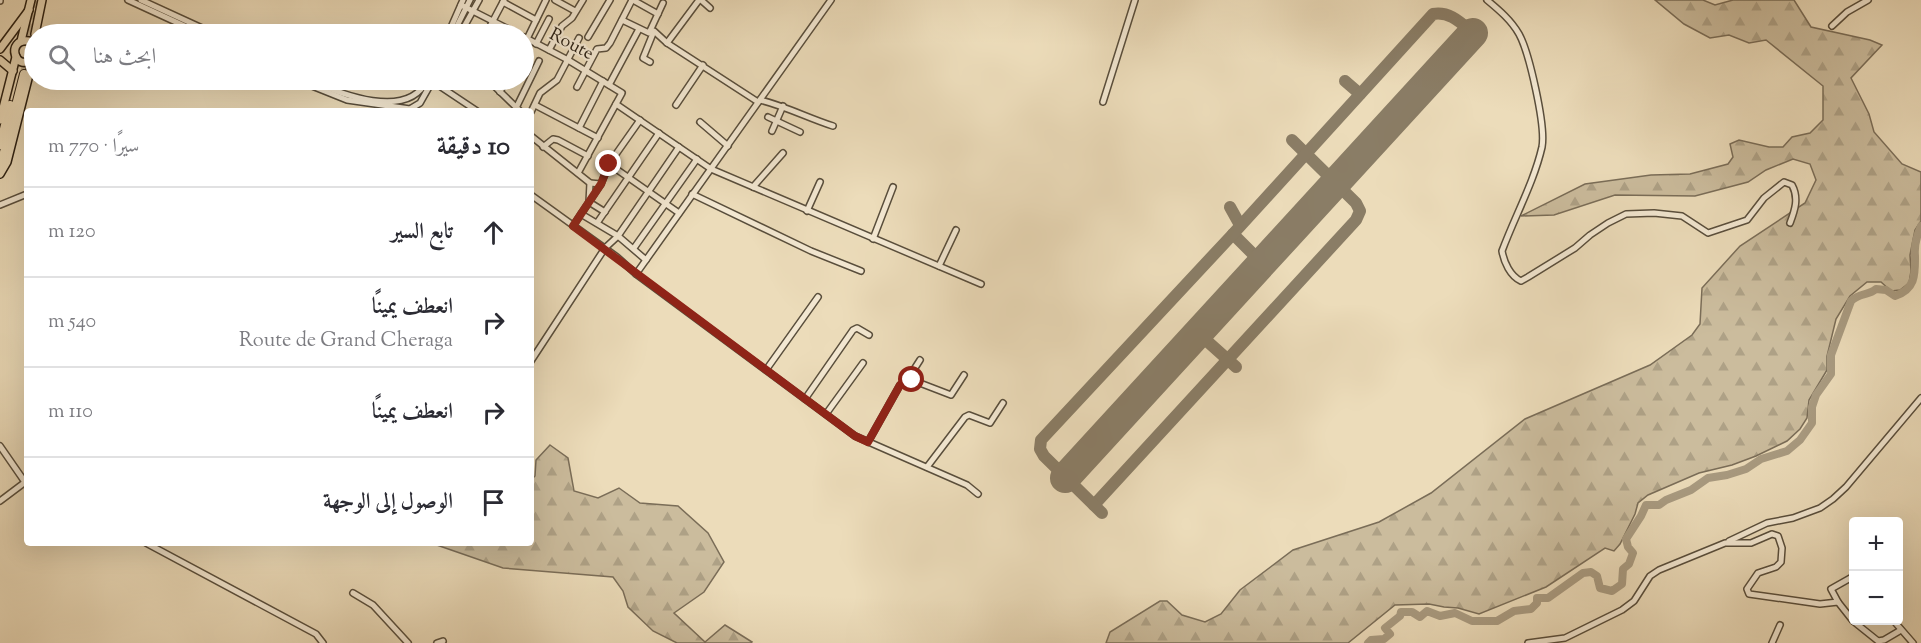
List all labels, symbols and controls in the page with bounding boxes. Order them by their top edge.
street label: Route [544,22,598,68]
search box [24,24,534,90]
icon: search [45,41,78,74]
text: ابحث هنا [93,42,156,74]
text: 10 دقيقة [437,129,510,166]
text: سيرًا · 770 m [48,133,139,162]
route end [595,150,621,176]
icon: ahead [477,216,510,249]
text: تابع السير [391,217,453,249]
text: 120 m [48,218,96,247]
text: انعطف يمينًا [372,292,453,324]
icon: right [477,306,510,339]
text: 540 m [48,308,96,337]
text: Route de Grand Cheraga [239,327,453,356]
route start [898,366,924,392]
icon: right [477,396,510,429]
text: انعطف يمينًا [372,397,453,429]
text: 110 m [48,398,93,427]
icon: arrive [477,486,510,519]
text: الوصول إلى الوجهة [323,487,453,519]
map controls [1849,517,1903,625]
button: + [1849,517,1903,571]
button: − [1849,571,1903,625]

